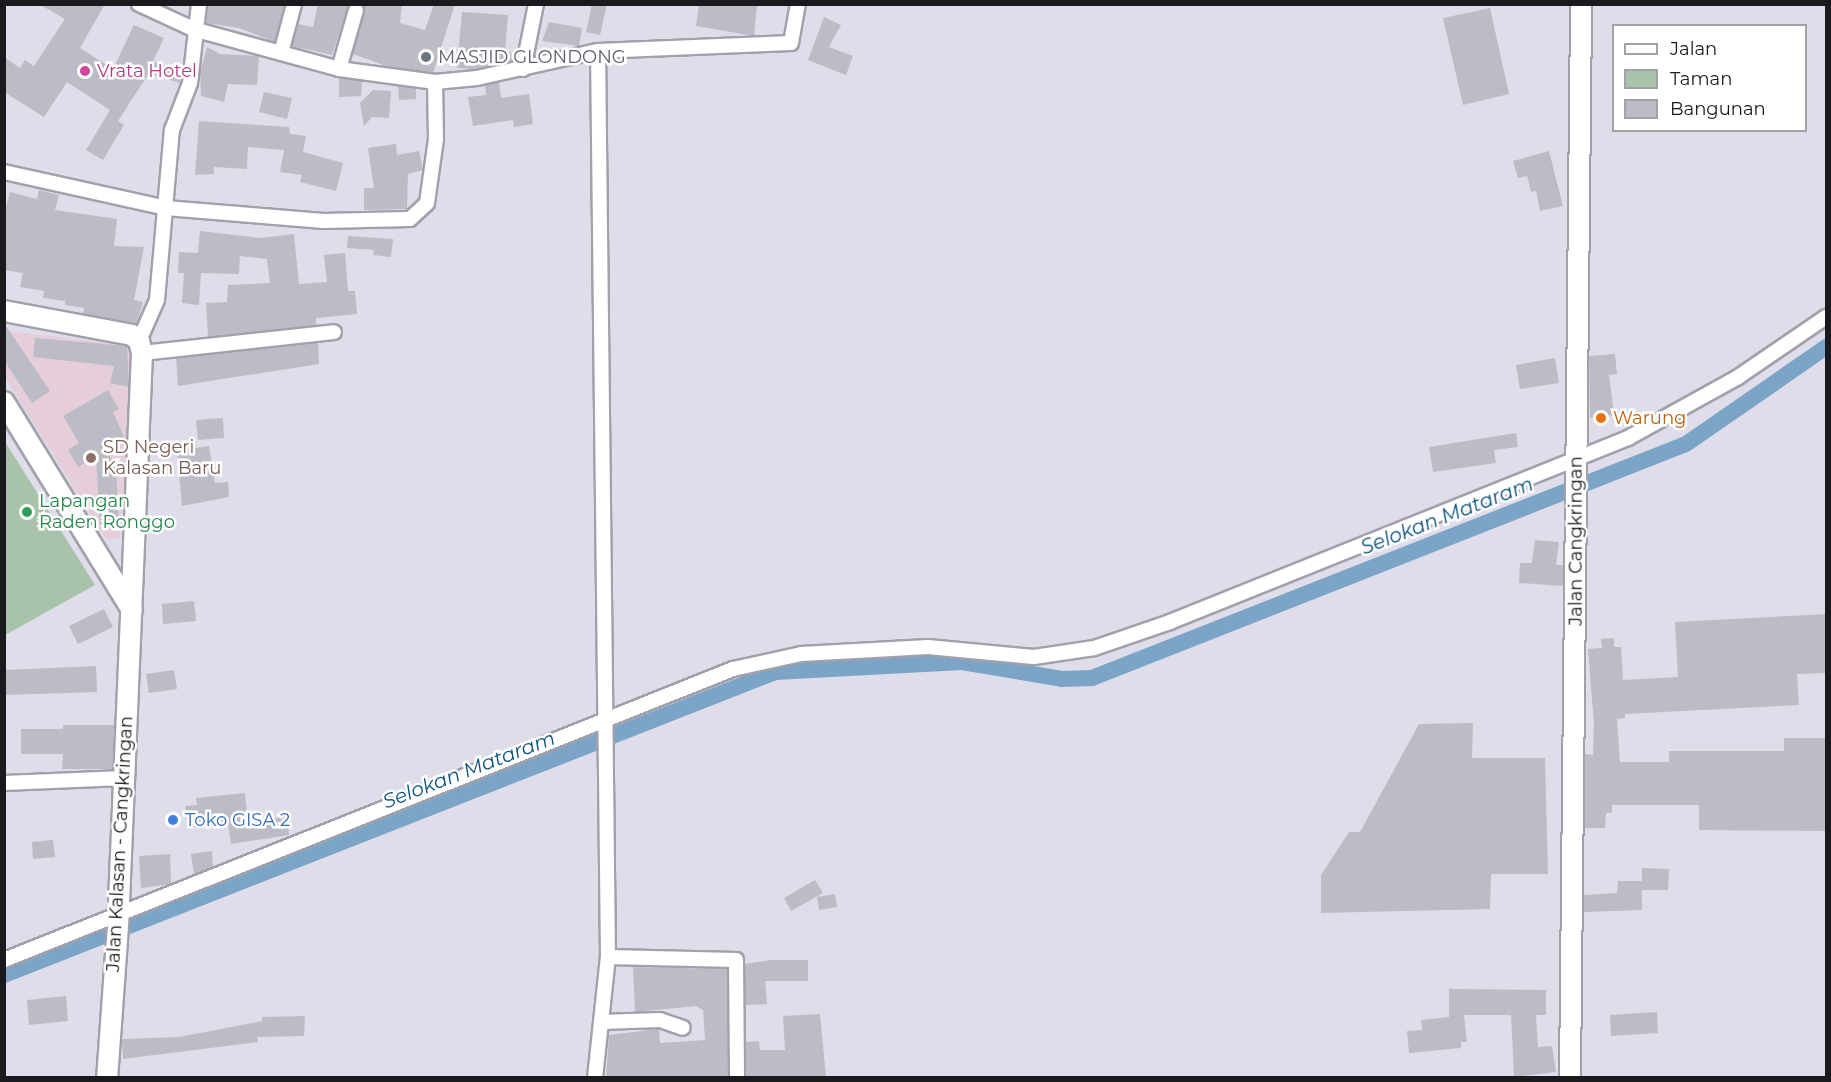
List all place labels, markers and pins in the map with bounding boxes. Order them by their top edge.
place label: MASJID GLONDONG [438,46,626,68]
marker: MASJID GLONDONG [419,50,433,64]
place label: Vrata Hotel [97,60,197,82]
marker: Vrata Hotel [78,64,92,78]
place label: Warung [1613,407,1686,429]
marker: Warung [1594,411,1608,425]
place label: SD Negeri Kalasan Baru [103,437,221,480]
marker: SD Negeri Kalasan Baru [84,451,98,465]
place label: Lapangan Raden Ronggo [39,491,175,534]
marker: Lapangan Raden Ronggo [20,505,34,519]
place label: Toko GISA 2 [185,809,290,831]
marker: Toko GISA 2 [166,813,180,827]

